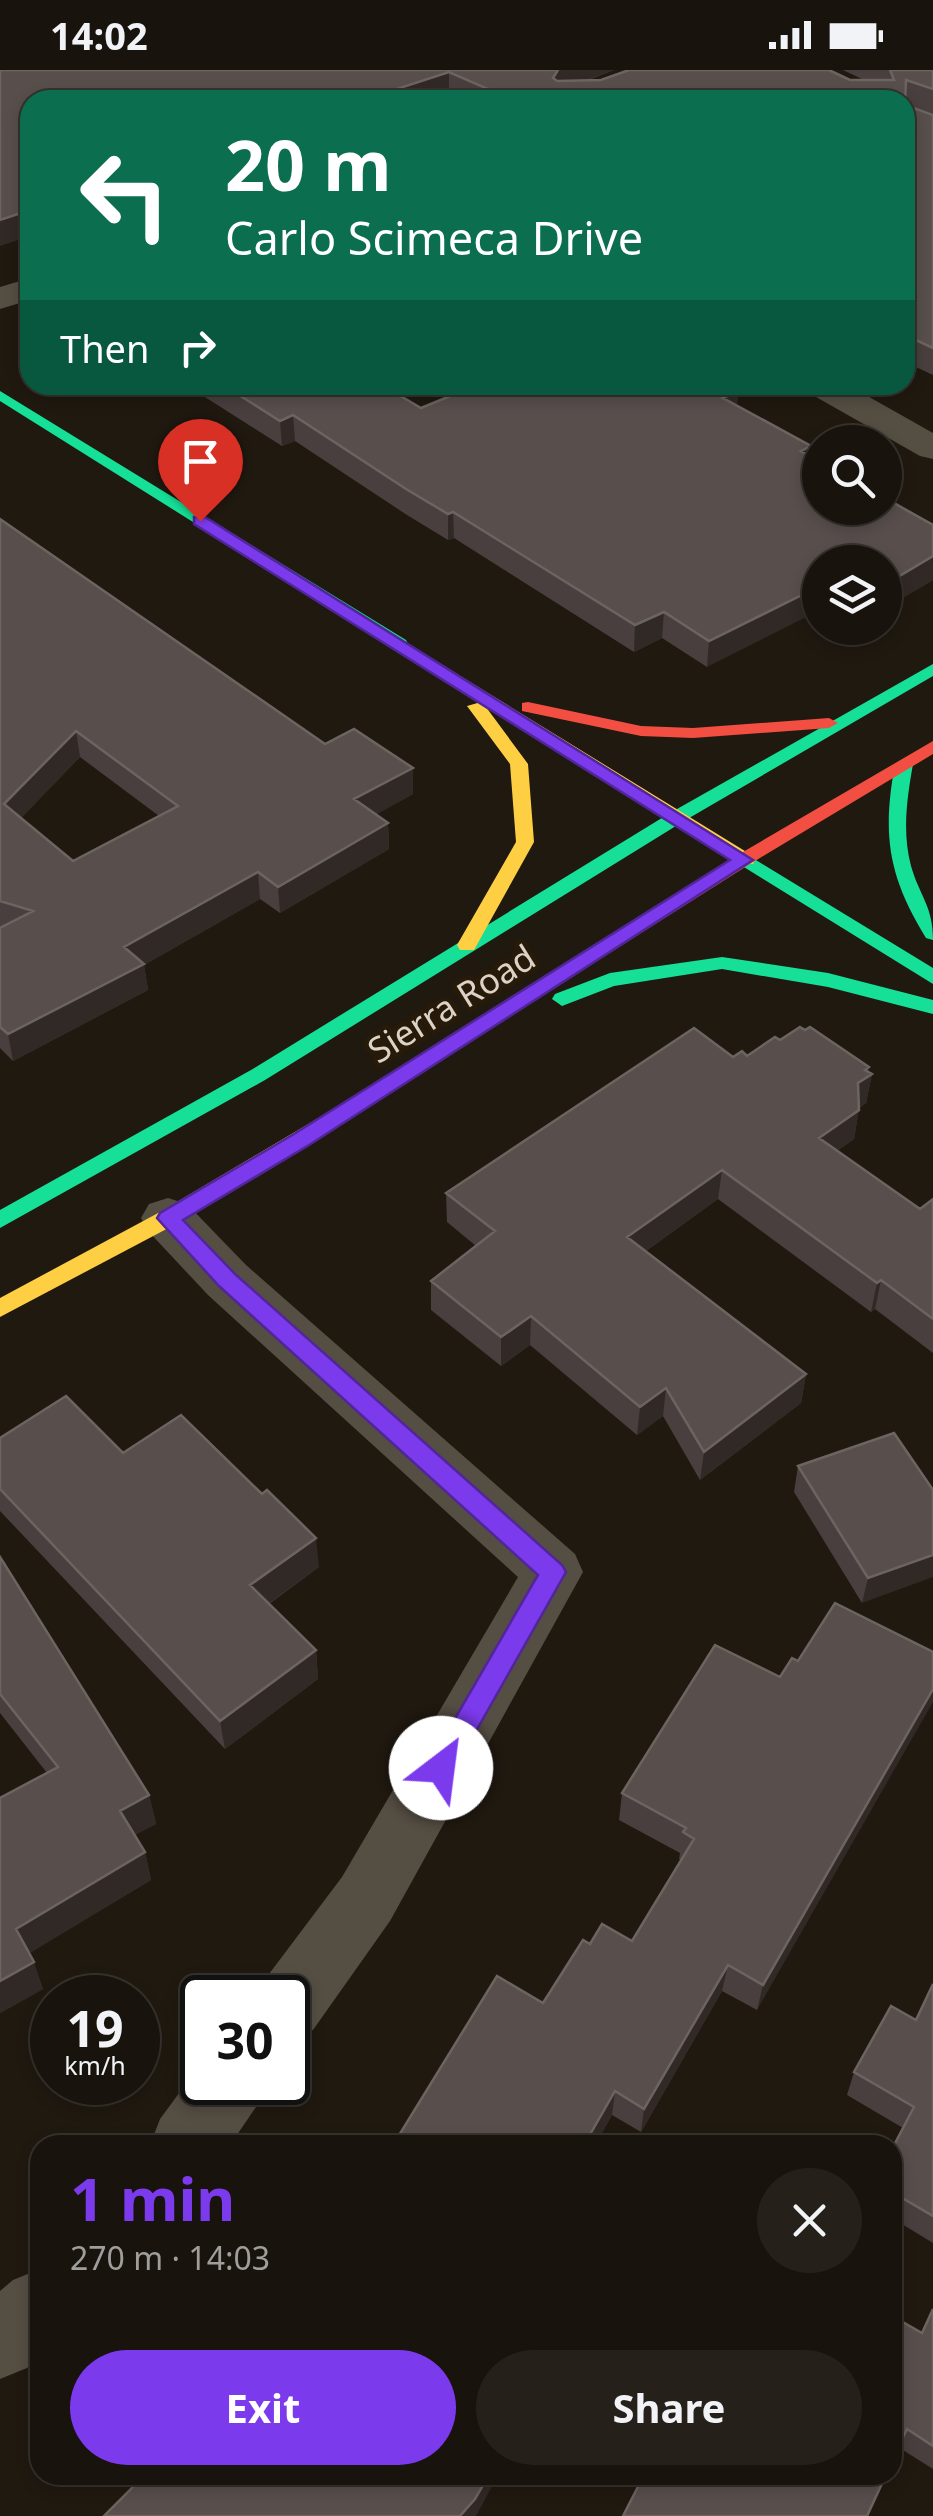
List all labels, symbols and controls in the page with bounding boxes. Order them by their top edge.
text: 14:02 [50,9,148,61]
text: 20 m [225,116,392,212]
icon: left [60,130,190,260]
text: Carlo Scimeca Drive [225,207,643,268]
icon: right [170,320,225,375]
text: Then [60,322,150,374]
pin [158,419,243,522]
map controls [802,425,902,645]
button: search [802,425,902,525]
icon: arrive [173,434,228,489]
button: layers [802,545,902,645]
street label: Sierra Road [358,933,544,1073]
position arrow [389,1716,493,1820]
speed limit sign: 30 [180,1975,310,2105]
text: 19 [66,1994,124,2062]
text: km/h [64,2048,126,2082]
text: 1 min [70,2157,235,2239]
button: close [757,2168,862,2273]
text: 270 m · 14:03 [70,2236,270,2279]
button: Exit [70,2350,456,2465]
button: Share [476,2350,862,2465]

